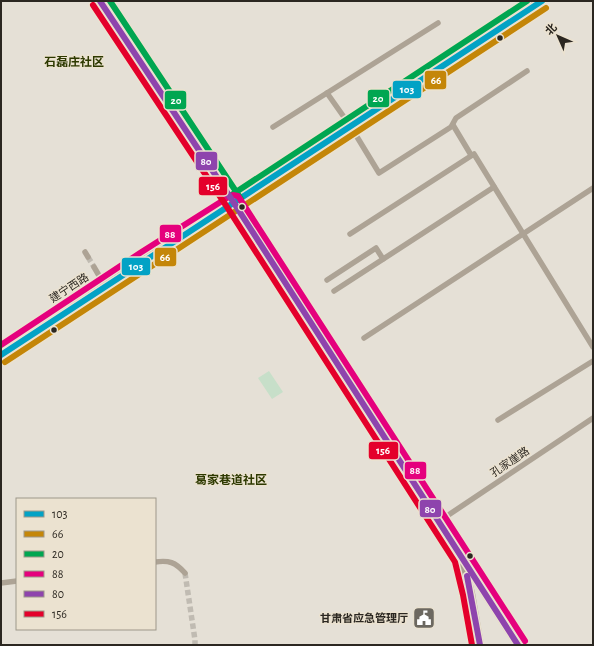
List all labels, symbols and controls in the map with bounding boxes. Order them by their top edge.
north arrow [538,16,578,56]
text: 北 [544,22,559,37]
unlabelled marker [495,33,505,43]
district label: 石磊庄社区 [44,55,104,68]
line badge: 66 [424,70,447,90]
text: 66 [431,75,441,86]
line badge: 103 [392,80,422,99]
text: 103 [400,84,414,95]
line badge: 20 [367,89,390,108]
line badge: 20 [164,90,187,110]
text: 20 [373,93,384,104]
text: 20 [171,95,182,106]
line badge: 80 [195,151,218,171]
text: 80 [200,156,212,167]
line badge: 156 [198,176,228,196]
text: 156 [206,181,220,192]
unlabelled marker [237,202,247,212]
line badge: 88 [159,224,182,243]
text: 88 [165,229,175,240]
line badge: 66 [154,247,177,267]
text: 66 [160,252,170,263]
line badge: 103 [121,257,151,276]
text: 103 [129,261,143,272]
street label: 建宁西路 [47,271,90,305]
unlabelled marker [49,325,59,335]
line badge: 156 [368,441,399,460]
street label: 孔家崖路 [488,444,531,479]
text: 156 [376,445,390,456]
line badge: 88 [404,461,427,480]
text: 88 [410,465,420,476]
district label: 葛家巷道社区 [195,473,267,486]
legend [16,498,156,630]
line badge: 80 [419,499,442,518]
text: 80 [424,504,436,515]
text: 103 [52,508,67,520]
text: 66 [52,528,64,540]
text: 20 [52,548,64,560]
unlabelled marker [465,551,475,561]
text: 88 [52,568,64,580]
text: 80 [52,588,64,600]
public building icon: 甘肃省应急管理厅 [411,605,437,631]
text: 156 [52,608,67,620]
place label: 甘肃省应急管理厅 [320,612,408,624]

